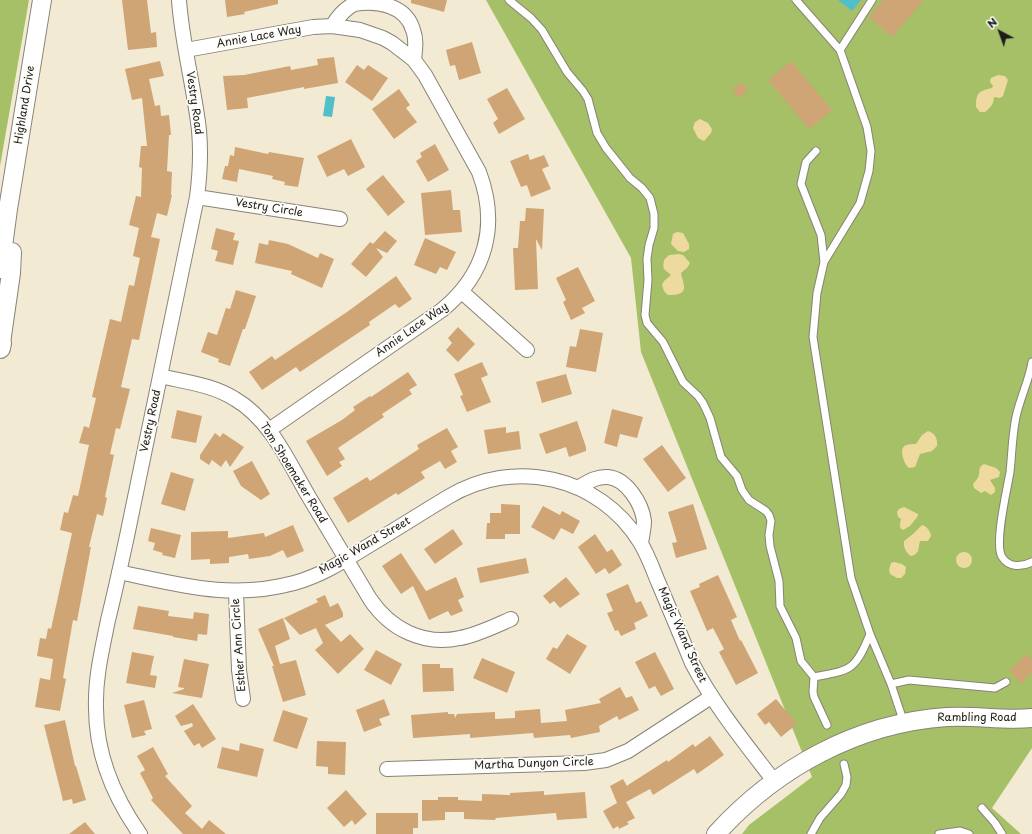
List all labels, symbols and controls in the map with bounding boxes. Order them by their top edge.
north arrow [980,12,1020,52]
text: N [983,13,1001,32]
street label: Annie Lace Way [216,23,302,51]
street label: Highland Drive [12,65,38,145]
street label: Vestry Road [183,71,205,135]
street label: Vestry Circle [234,196,304,220]
street label: Annie Lace Way [373,300,451,360]
street label: Vestry Road [138,388,164,454]
street label: Tom Shoemaker Road [257,420,329,526]
street label: Magic Wand Street [317,514,413,578]
street label: Magic Wand Street [655,585,709,685]
street label: Esther Ann Circle [229,598,249,692]
street label: Rambling Road [937,711,1017,725]
street label: Martha Dunyon Circle [474,755,594,773]

